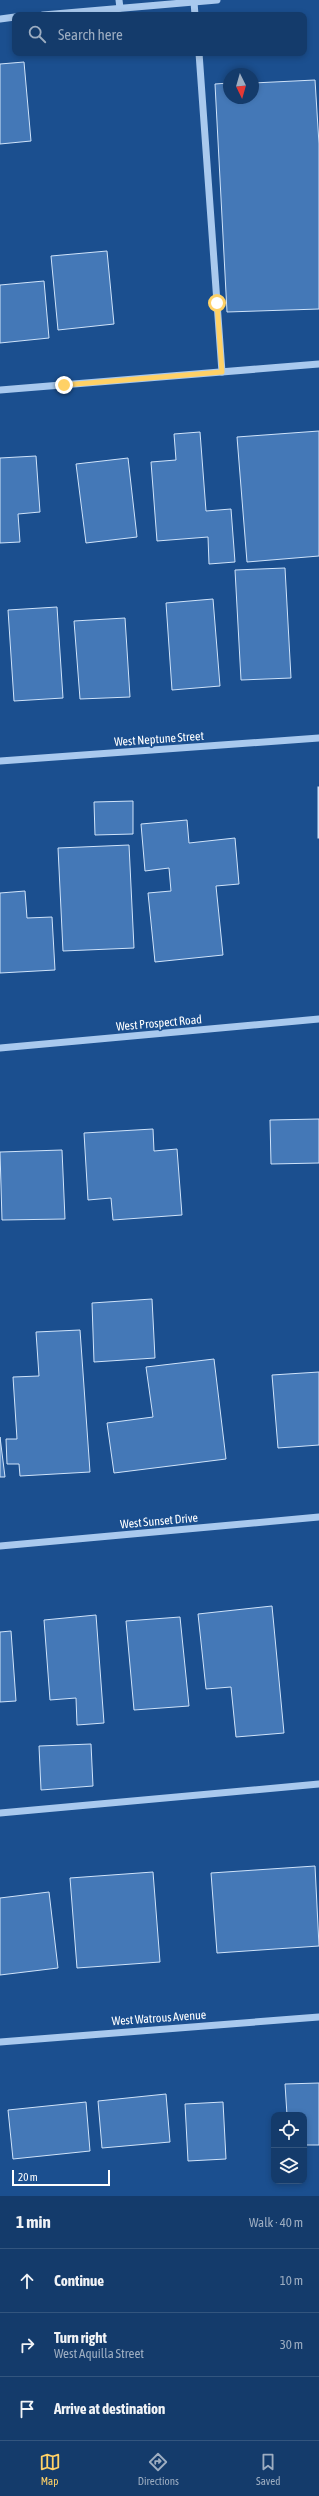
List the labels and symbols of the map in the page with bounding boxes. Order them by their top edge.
north arrow [223,68,259,104]
route start [208,294,226,312]
route end [55,376,73,394]
street label: West Neptune Street [114,729,205,749]
street label: West Prospect Road [116,1012,202,1034]
street label: West Sunset Drive [120,1511,198,1531]
street label: West Watrous Avenue [111,2008,207,2028]
scale bar [12,2168,110,2187]

